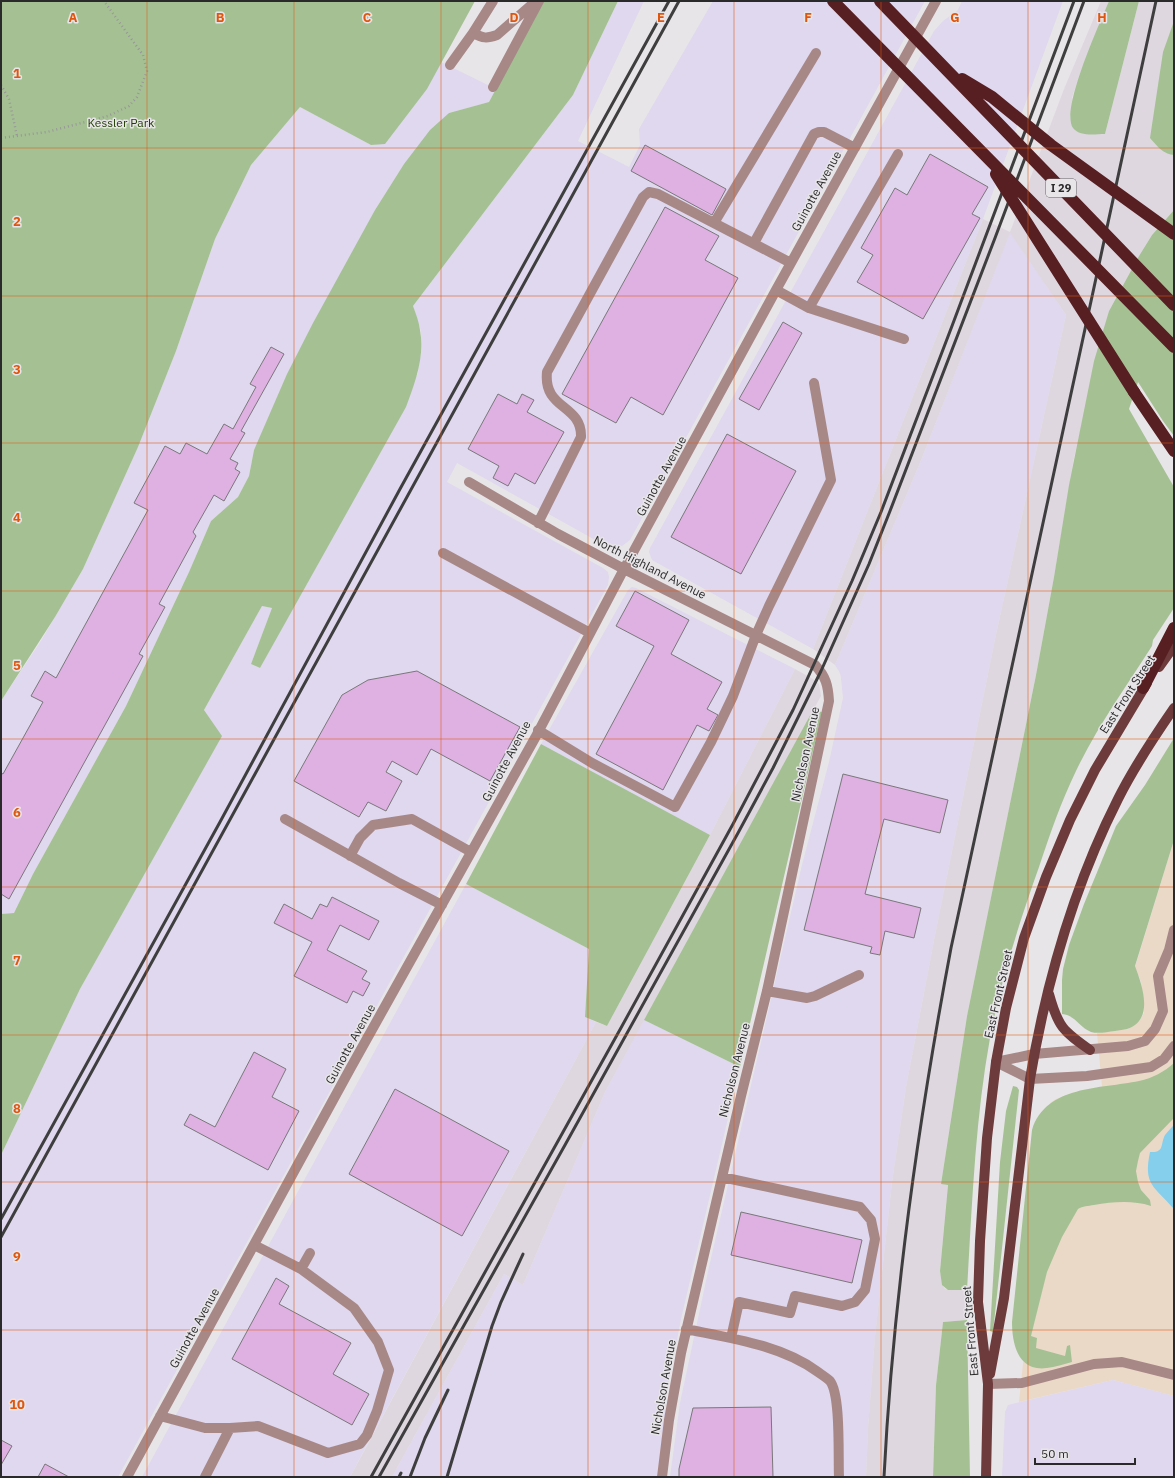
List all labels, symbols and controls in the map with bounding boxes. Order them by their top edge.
text: A [69,9,78,26]
text: B [216,9,225,26]
text: C [363,9,372,26]
text: D [509,9,519,26]
text: E [657,9,665,26]
text: F [804,9,812,26]
text: G [950,9,960,26]
text: H [1097,9,1107,26]
text: 1 [13,65,21,82]
park label: Kessler Park [88,115,155,130]
street label: Guinotte Avenue [788,148,844,234]
road number: I 29 [1046,179,1076,197]
text: 2 [13,213,21,230]
text: 3 [13,361,21,378]
street label: Guinotte Avenue [633,433,689,519]
text: 4 [13,509,21,526]
street label: North Highland Avenue [591,532,709,602]
street label: East Front Street [1096,652,1158,736]
text: 5 [13,657,21,674]
street label: Nicholson Avenue [788,705,822,803]
street label: Guinotte Avenue [478,718,534,804]
text: 6 [13,804,21,821]
street label: East Front Street [981,948,1015,1040]
text: 7 [13,952,21,969]
street label: Guinotte Avenue [322,1001,378,1087]
street label: Nicholson Avenue [715,1021,753,1119]
text: 8 [13,1100,21,1117]
text: 9 [13,1248,21,1265]
street label: Guinotte Avenue [166,1285,222,1371]
street label: East Front Street [959,1285,981,1377]
street label: Nicholson Avenue [647,1338,679,1436]
text: 10 [9,1396,25,1413]
scale bar [1035,1440,1135,1466]
text: 50 m [1041,1446,1069,1461]

